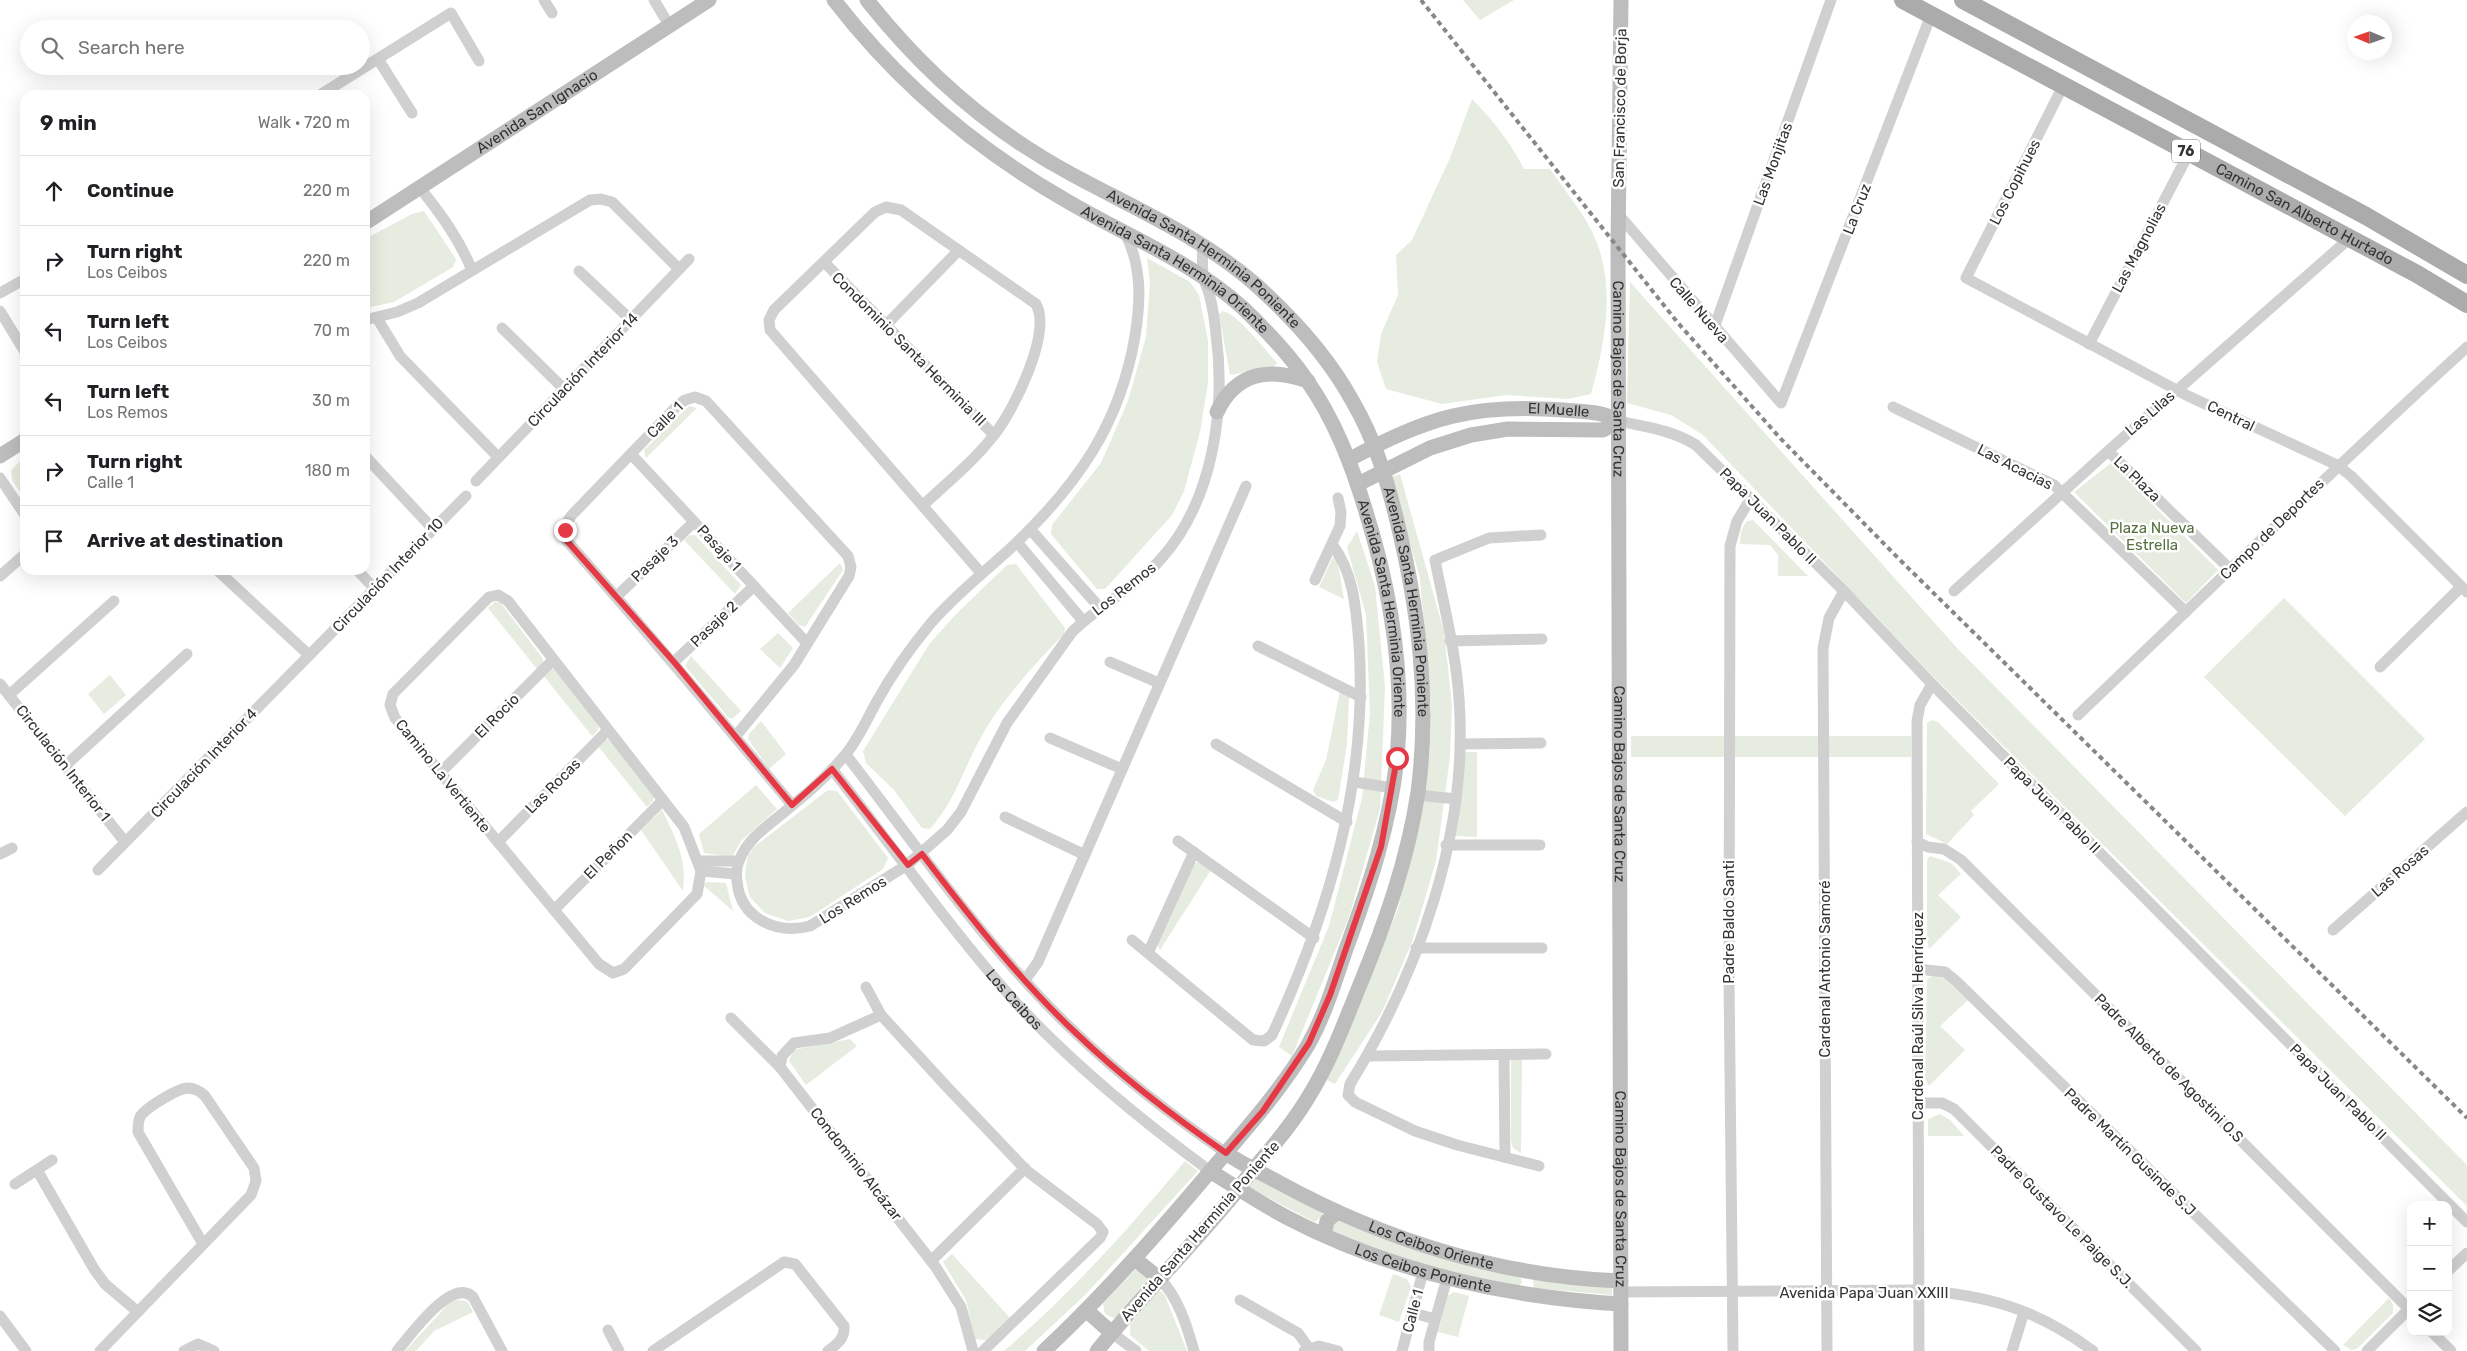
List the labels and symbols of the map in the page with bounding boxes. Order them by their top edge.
north arrow [2347,15,2392,60]
street label: San Francisco de Borja [1610,28,1630,188]
street label: Avenida San Ignacio [473,66,601,157]
street label: Las Monjitas [1750,120,1796,208]
street label: Los Copihues [1986,136,2044,228]
road number: 76 [2172,140,2200,162]
street label: Camino San Alberto Hurtado [2213,159,2396,269]
street label: La Cruz [1839,181,1875,237]
street label: Avenida Santa Herminia Poniente [1104,185,1304,332]
street label: Las Magnolias [2108,200,2170,296]
street label: Avenida Santa Herminia Oriente [1078,202,1273,337]
street label: Condominio Santa Herminia III [828,268,990,430]
street label: Calle Nueva [1665,273,1733,347]
street label: Camino Bajos de Santa Cruz [1609,281,1628,478]
street label: Circulación Interior 14 [524,309,642,431]
street label: Las Lilas [2122,386,2179,439]
street label: Central [2204,397,2258,435]
street label: Calle 1 [643,398,687,442]
street label: El Muelle [1528,399,1590,421]
street label: Las Acacias [1974,440,2056,494]
street label: La Plaza [2110,452,2164,506]
street label: Papa Juan Pablo II [1716,464,1820,568]
street label: Campo de Deportes [2216,474,2328,583]
street label: Avenida Santa Herminia Poniente [1379,485,1432,717]
street label: Avenida Santa Herminia Oriente [1354,497,1408,718]
street label: Circulación Interior 10 [329,514,447,636]
route end [554,519,577,542]
park label: Plaza Nueva Estrella [2109,519,2195,554]
street label: Pasaje 1 [693,521,745,575]
street label: Pasaje 3 [628,532,682,586]
street label: Los Remos [1089,558,1160,619]
street label: Pasaje 2 [687,597,741,651]
street label: Camino Bajos de Santa Cruz [1610,686,1629,883]
street label: El Rocio [471,690,523,742]
street label: Circulación Interior 1 [12,701,114,825]
street label: Circulación Interior 4 [147,704,261,822]
street label: Camino La Vertiente [392,716,494,836]
route start [1386,747,1409,770]
street label: Papa Juan Pablo II [2000,753,2104,857]
street label: Las Rocas [522,754,585,817]
street label: El Peñon [580,827,636,883]
street label: Las Rosas [2368,841,2433,901]
street label: Padre Baldo Santi [1720,860,1738,984]
street label: Los Remos [816,872,890,928]
street label: Cardenal Antonio Samoré [1816,880,1834,1058]
street label: Cardenal Raúl Silva Henríquez [1909,911,1927,1120]
street label: Los Ceibos [982,966,1046,1034]
street label: Padre Alberto de Agostini O.S [2091,990,2247,1146]
street label: Papa Juan Pablo II [2286,1040,2390,1144]
street label: Padre Martín Gusinde S.J [2061,1084,2199,1220]
street label: Camino Bajos de Santa Cruz [1611,1091,1630,1288]
street label: Condominio Alcázar [806,1104,906,1224]
street label: Avenida Santa Herminia Poniente [1117,1137,1283,1325]
street label: Padre Gustavo Le Paige S.J. [1987,1142,2137,1292]
street label: Los Ceibos Oriente [1366,1217,1496,1273]
street label: Los Ceibos Poniente [1352,1240,1493,1297]
street label: Avenida Papa Juan XXIII [1779,1284,1949,1302]
street label: Calle 1 [1399,1287,1427,1335]

